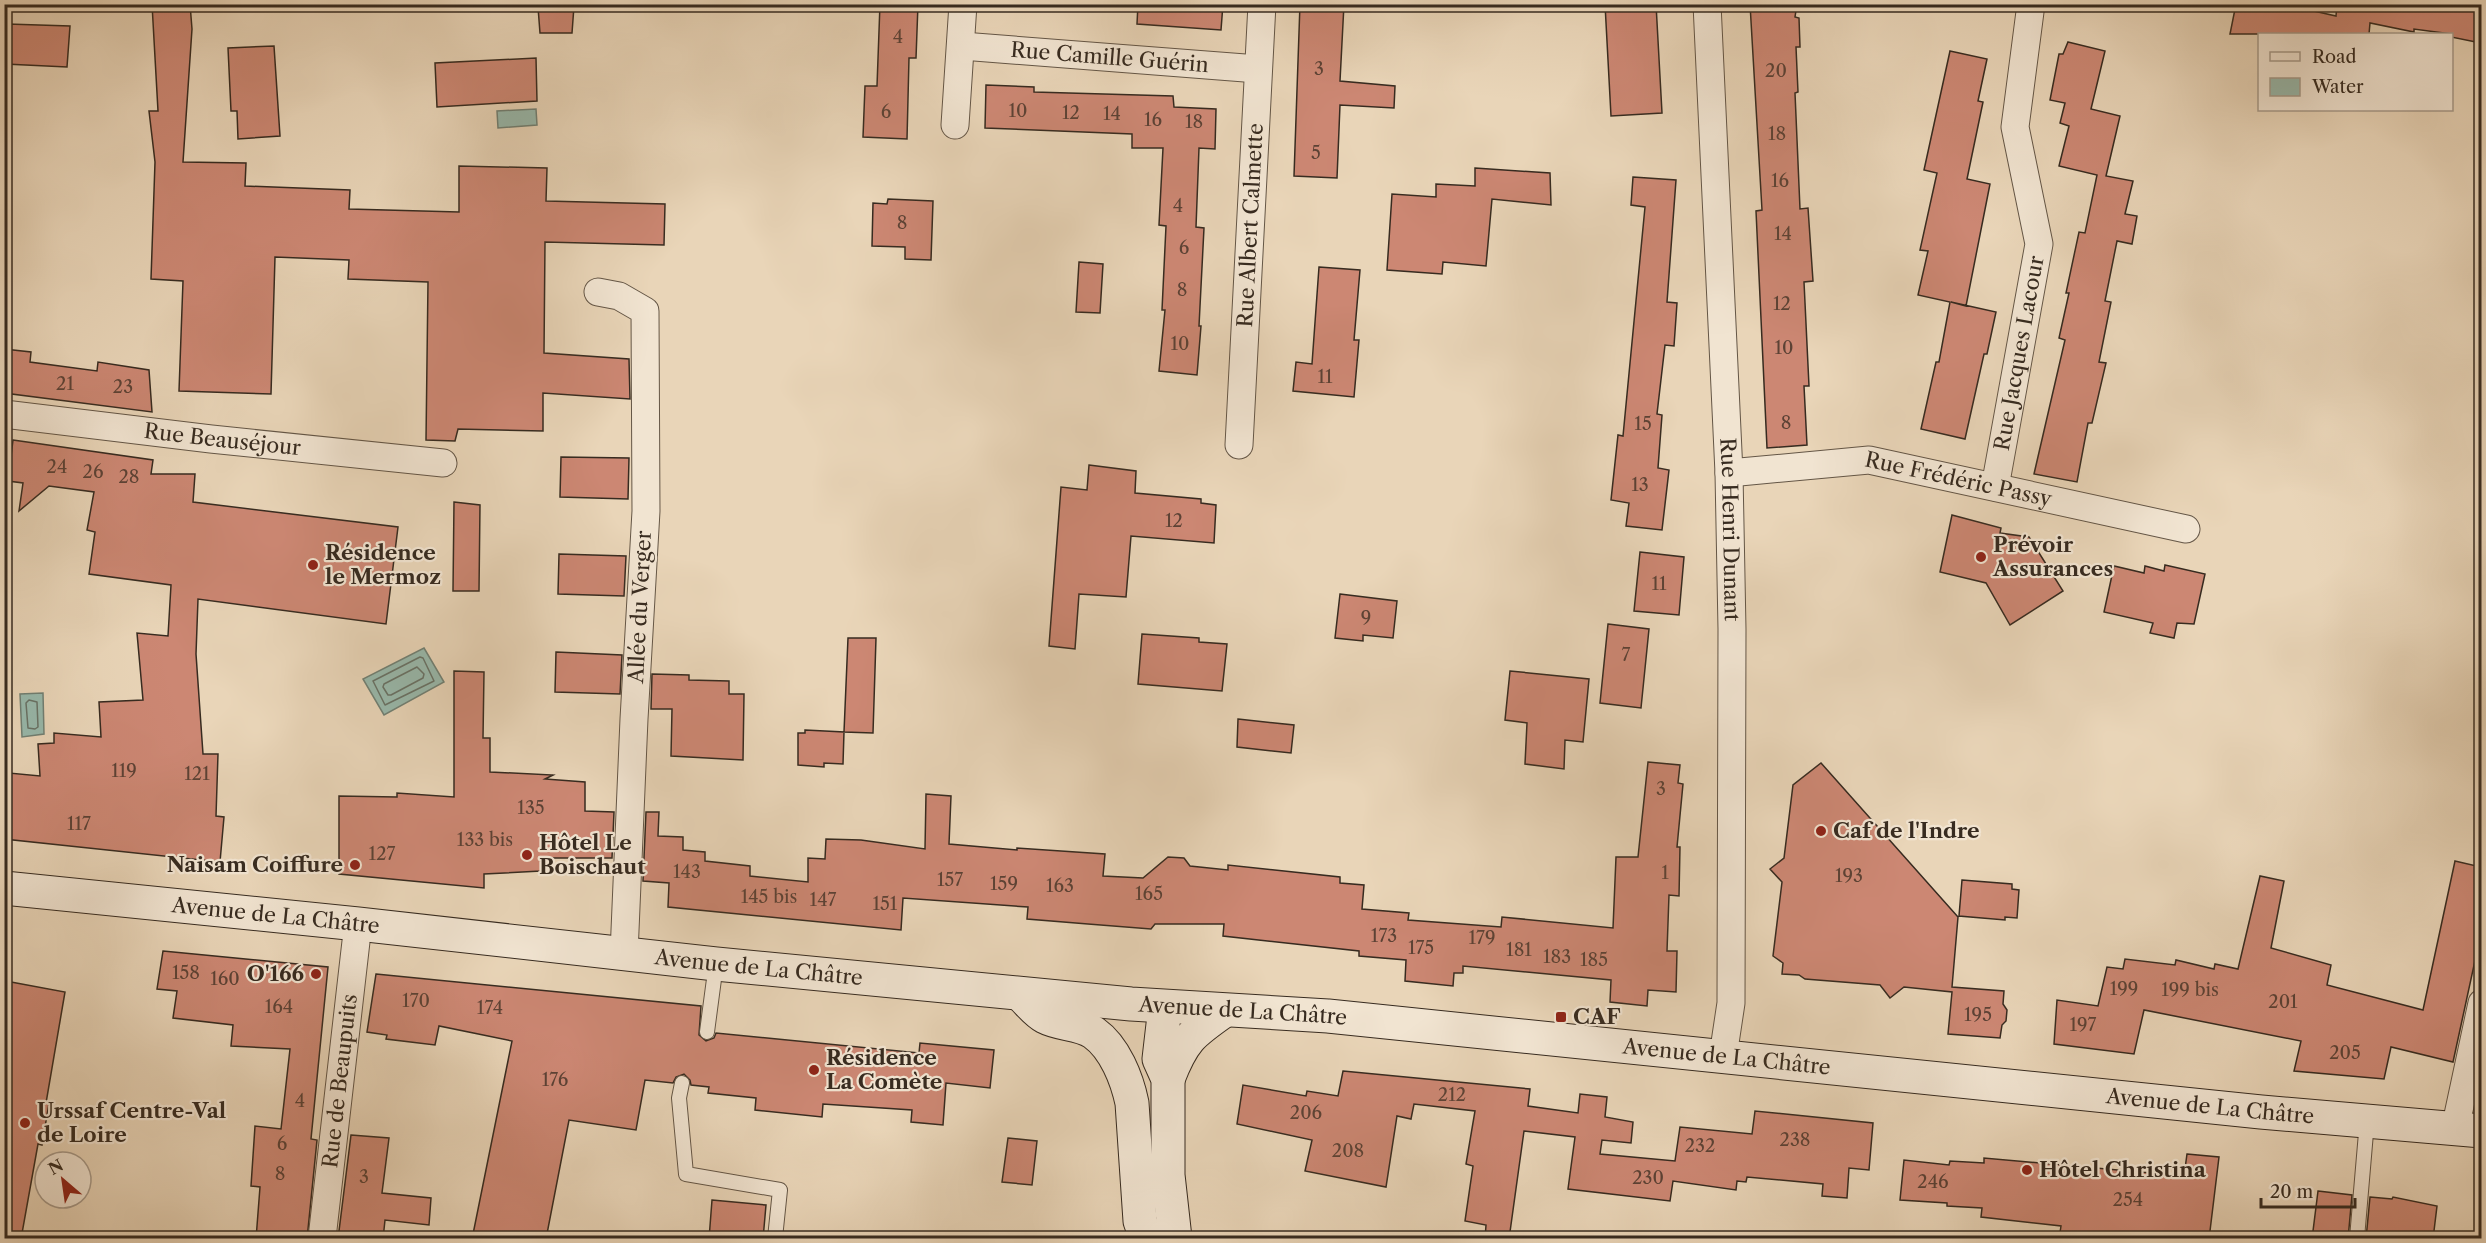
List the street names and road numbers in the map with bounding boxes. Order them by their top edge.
street label: Rue Camille Guérin [1010,37,1210,77]
street label: Rue Albert Calmette [1232,123,1268,328]
street label: Rue Jacques Lacour [1989,253,2049,453]
street label: Rue Beauséjour [143,418,302,460]
street label: Rue Henri Dunant [1715,437,1745,622]
street label: Rue Frédéric Passy [1863,446,2054,511]
street label: Allée du Verger [623,530,656,685]
street label: Avenue de La Châtre [169,892,381,938]
street label: Avenue de La Châtre [653,944,864,990]
street label: Avenue de La Châtre [1137,991,1348,1030]
street label: Rue de Beaupuits [317,993,362,1169]
street label: Avenue de La Châtre [1620,1033,1832,1080]
street label: Avenue de La Châtre [2104,1083,2315,1129]

